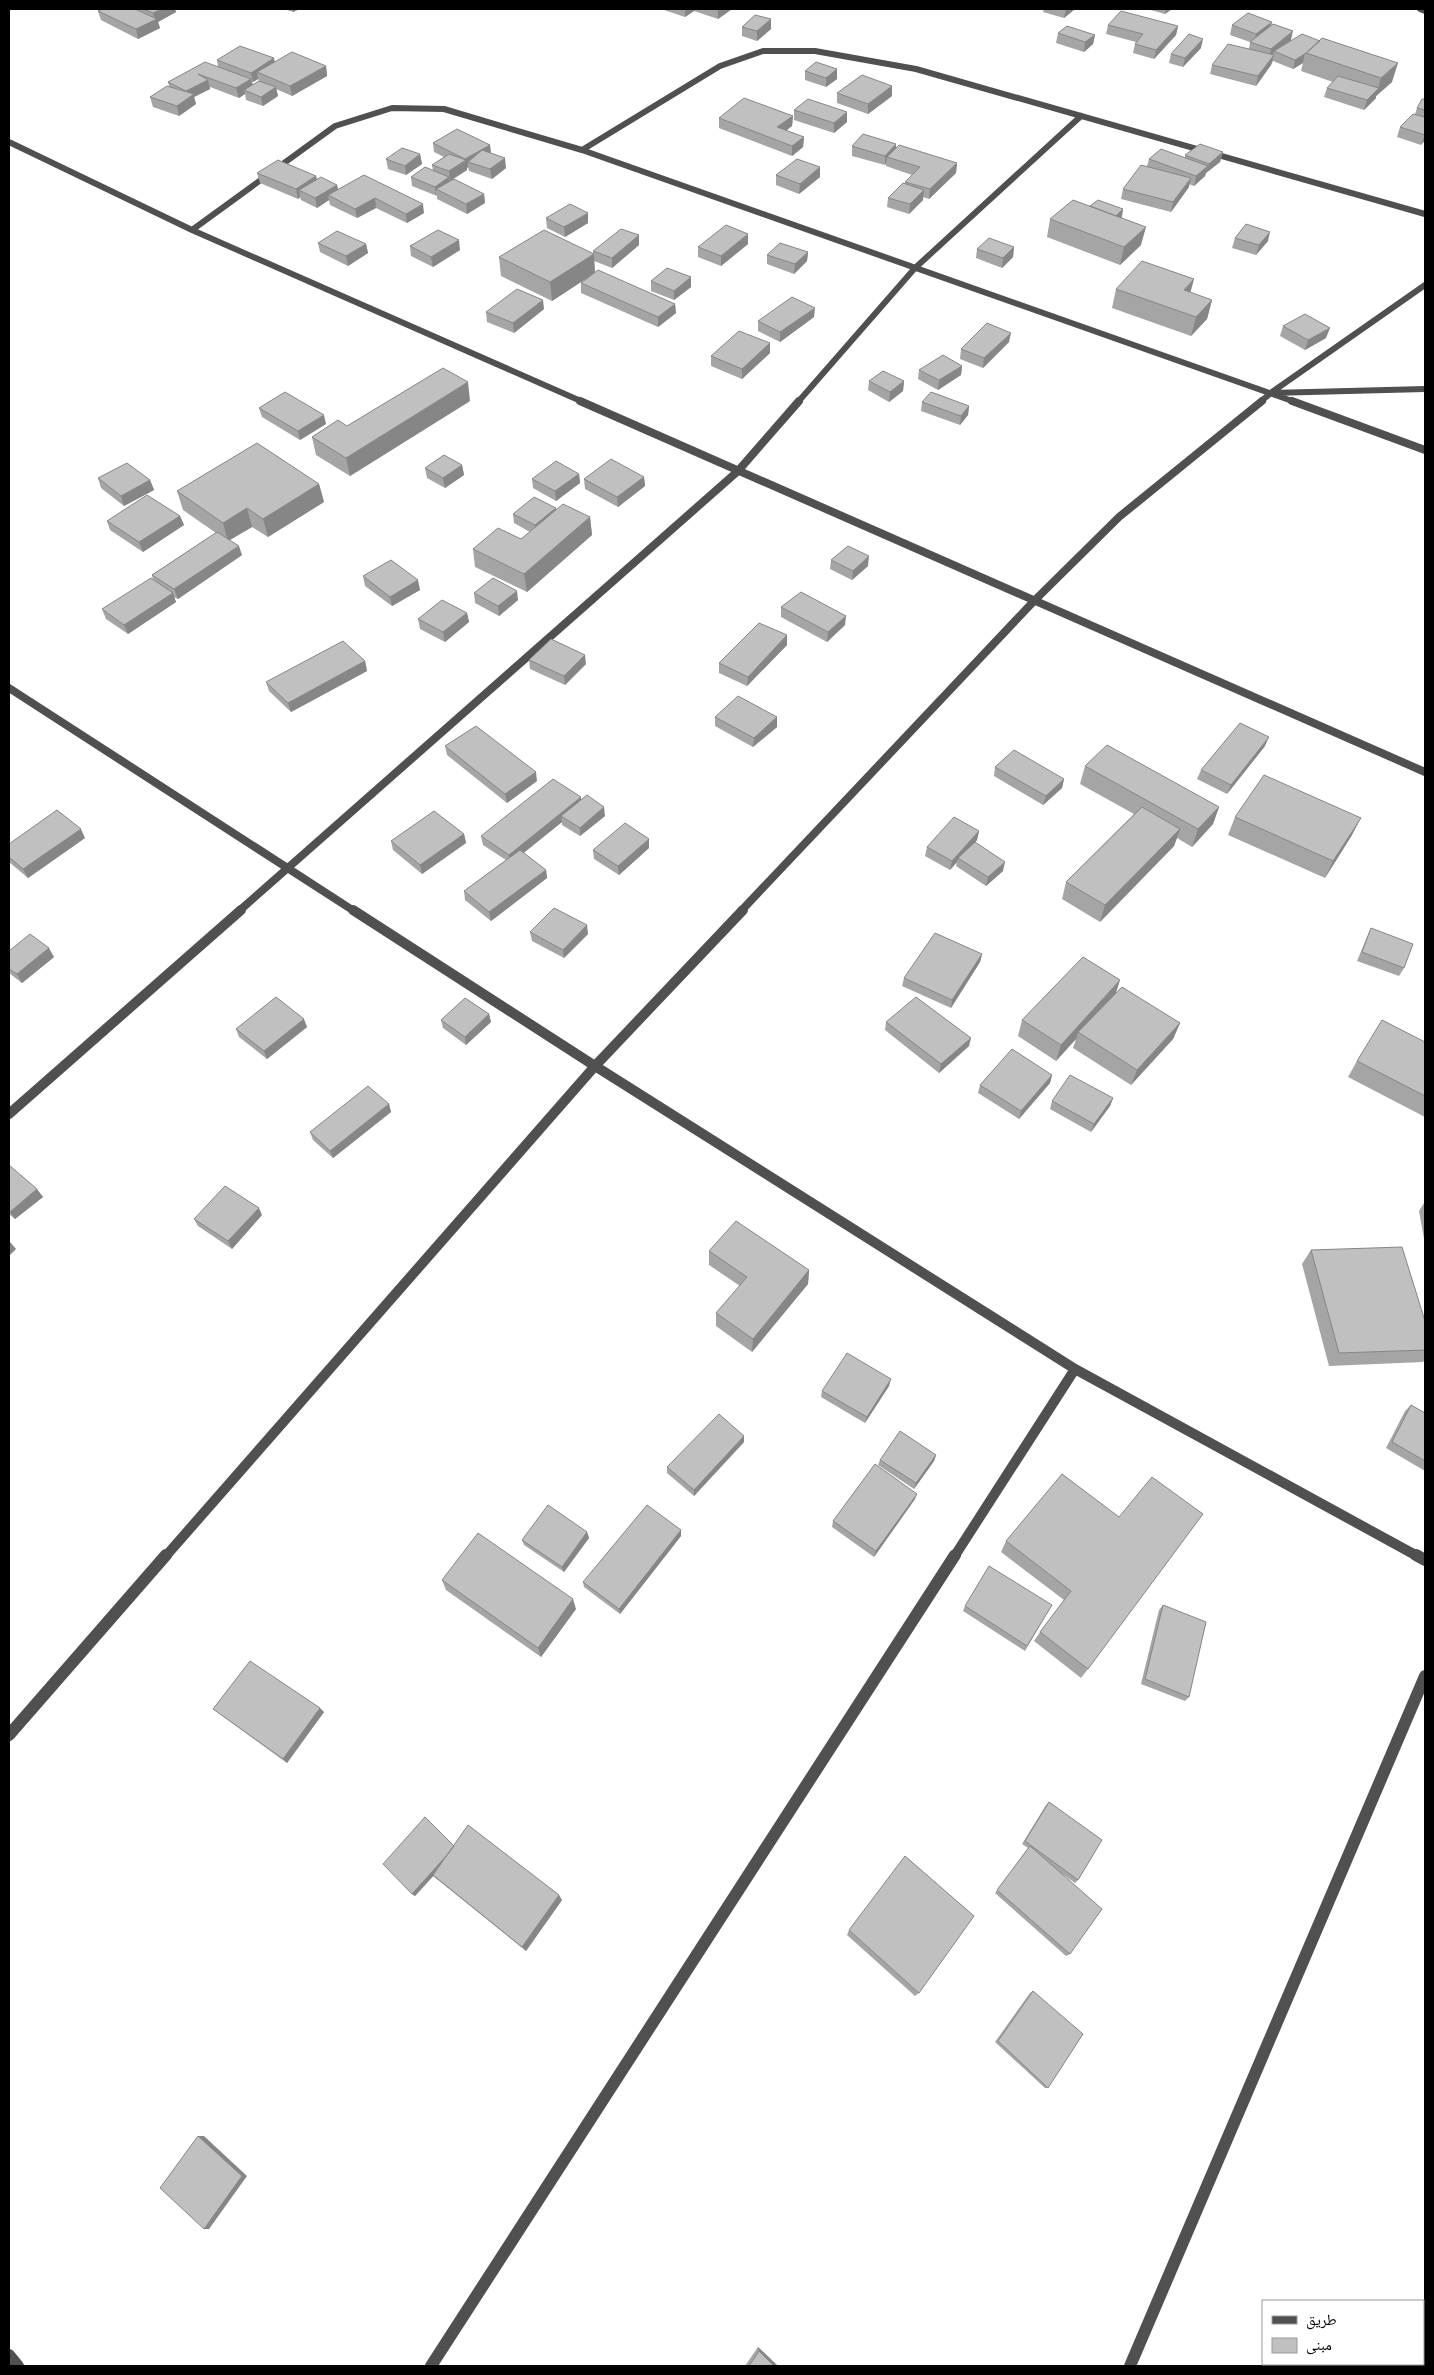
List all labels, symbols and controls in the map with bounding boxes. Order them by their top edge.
legend [1262,2300,1424,2365]
text: طريق [1306,2310,1337,2330]
text: مبنى [1306,2335,1332,2355]

